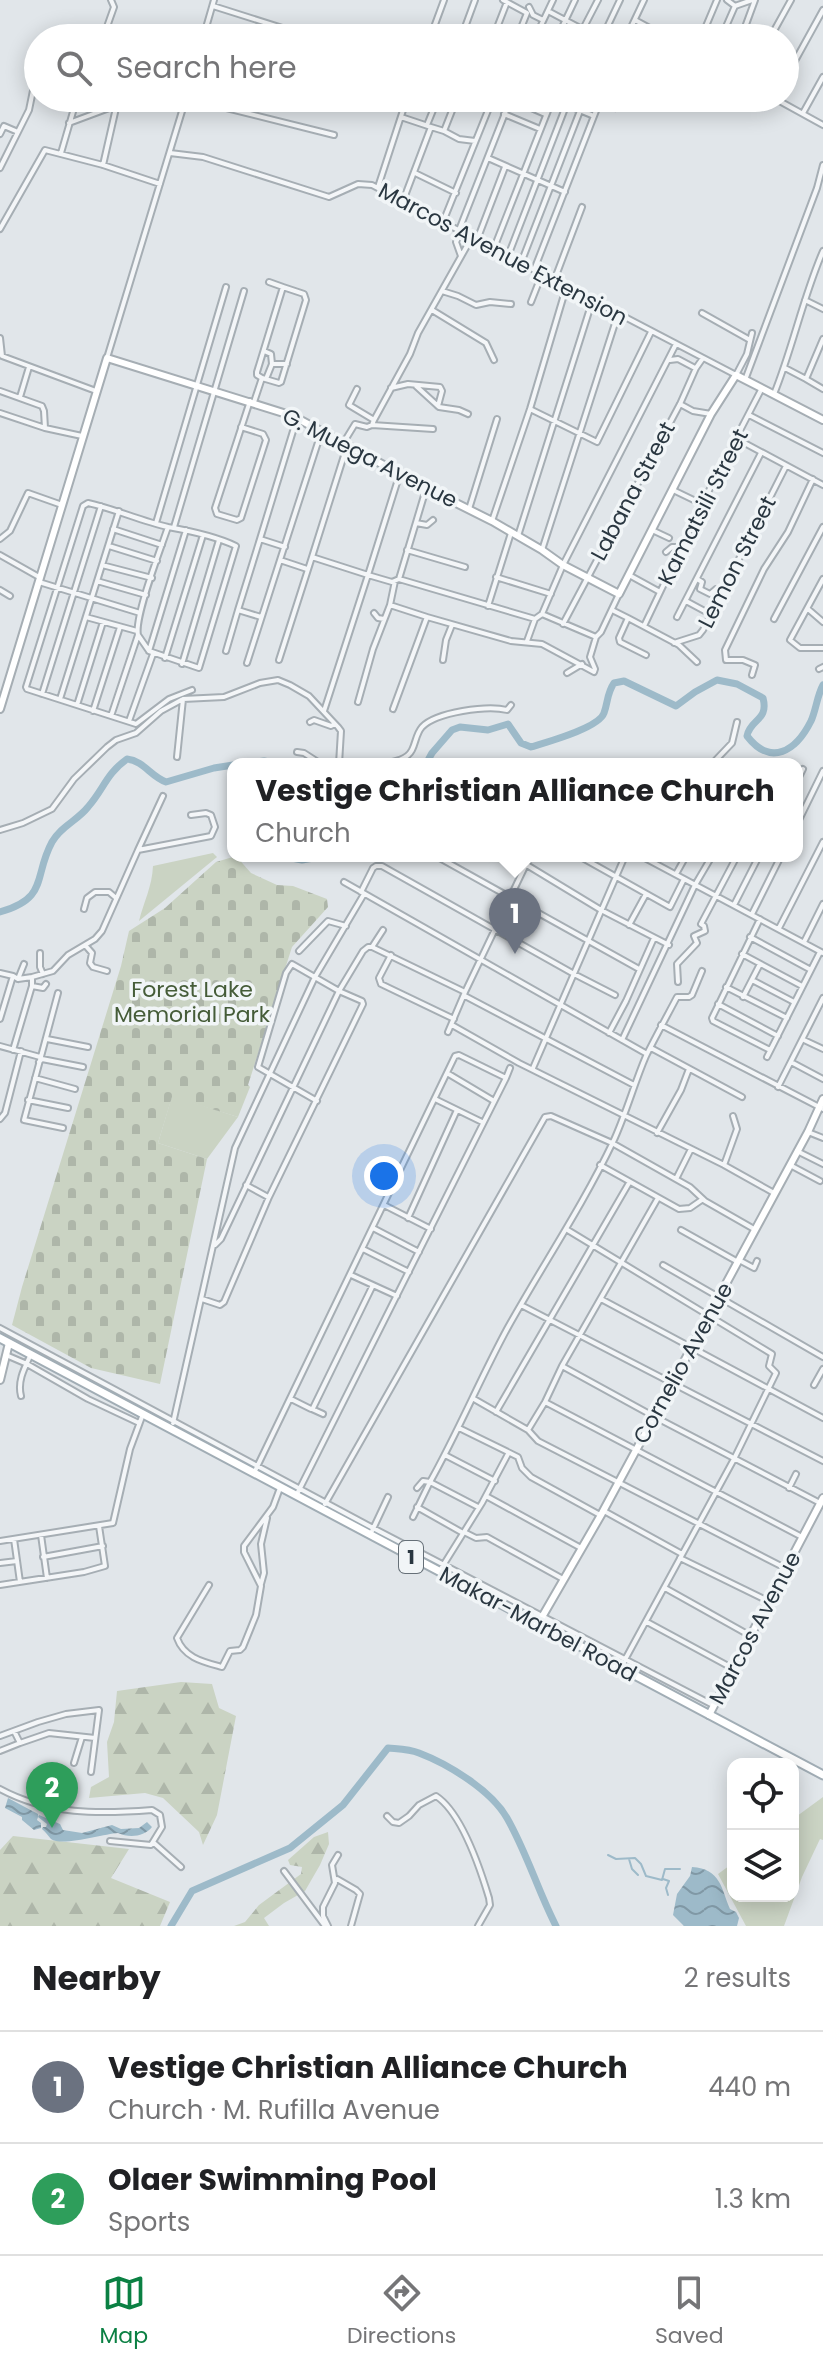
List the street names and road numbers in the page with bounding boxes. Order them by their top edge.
street label: Marcos Avenue Extension [373,175,633,333]
street label: G. Muega Avenue [277,400,463,516]
street label: Labana Street [583,416,683,566]
street label: Kamatsili Street [650,424,756,590]
street label: Lemon Street [690,491,784,633]
street label: Cornelio Avenue [626,1277,740,1449]
road number: 1 [399,1541,423,1573]
street label: Marcos Avenue [702,1546,808,1710]
street label: Makar-Marbel Road [434,1559,642,1689]

